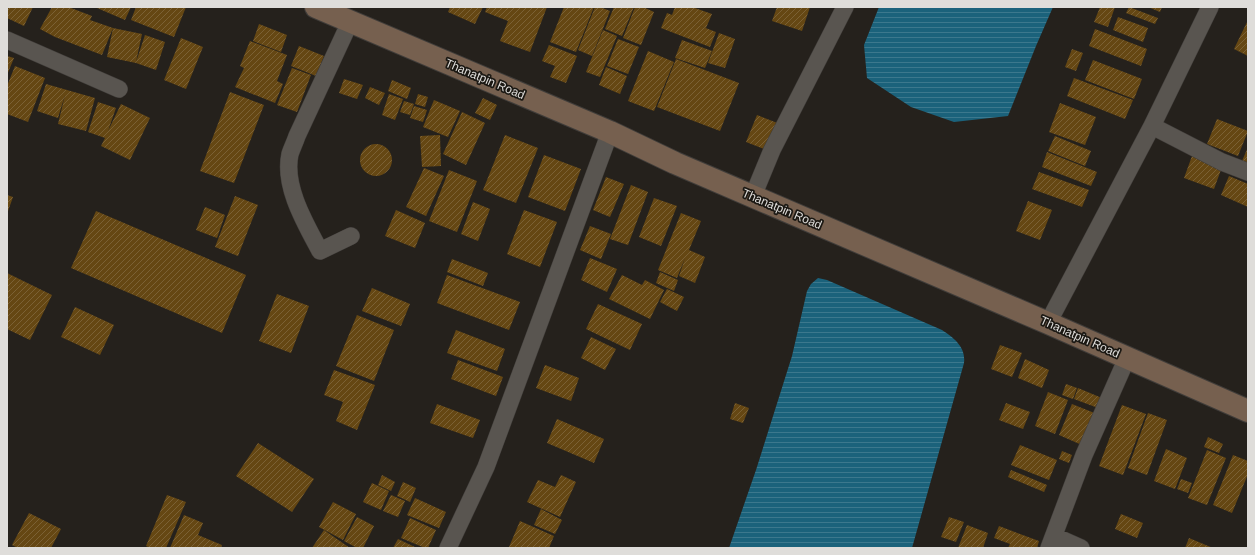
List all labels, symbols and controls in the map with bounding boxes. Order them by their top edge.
street label: Thanatpin Road [443,56,527,102]
street label: Thanatpin Road [740,186,824,232]
street label: Thanatpin Road [1038,313,1122,361]

